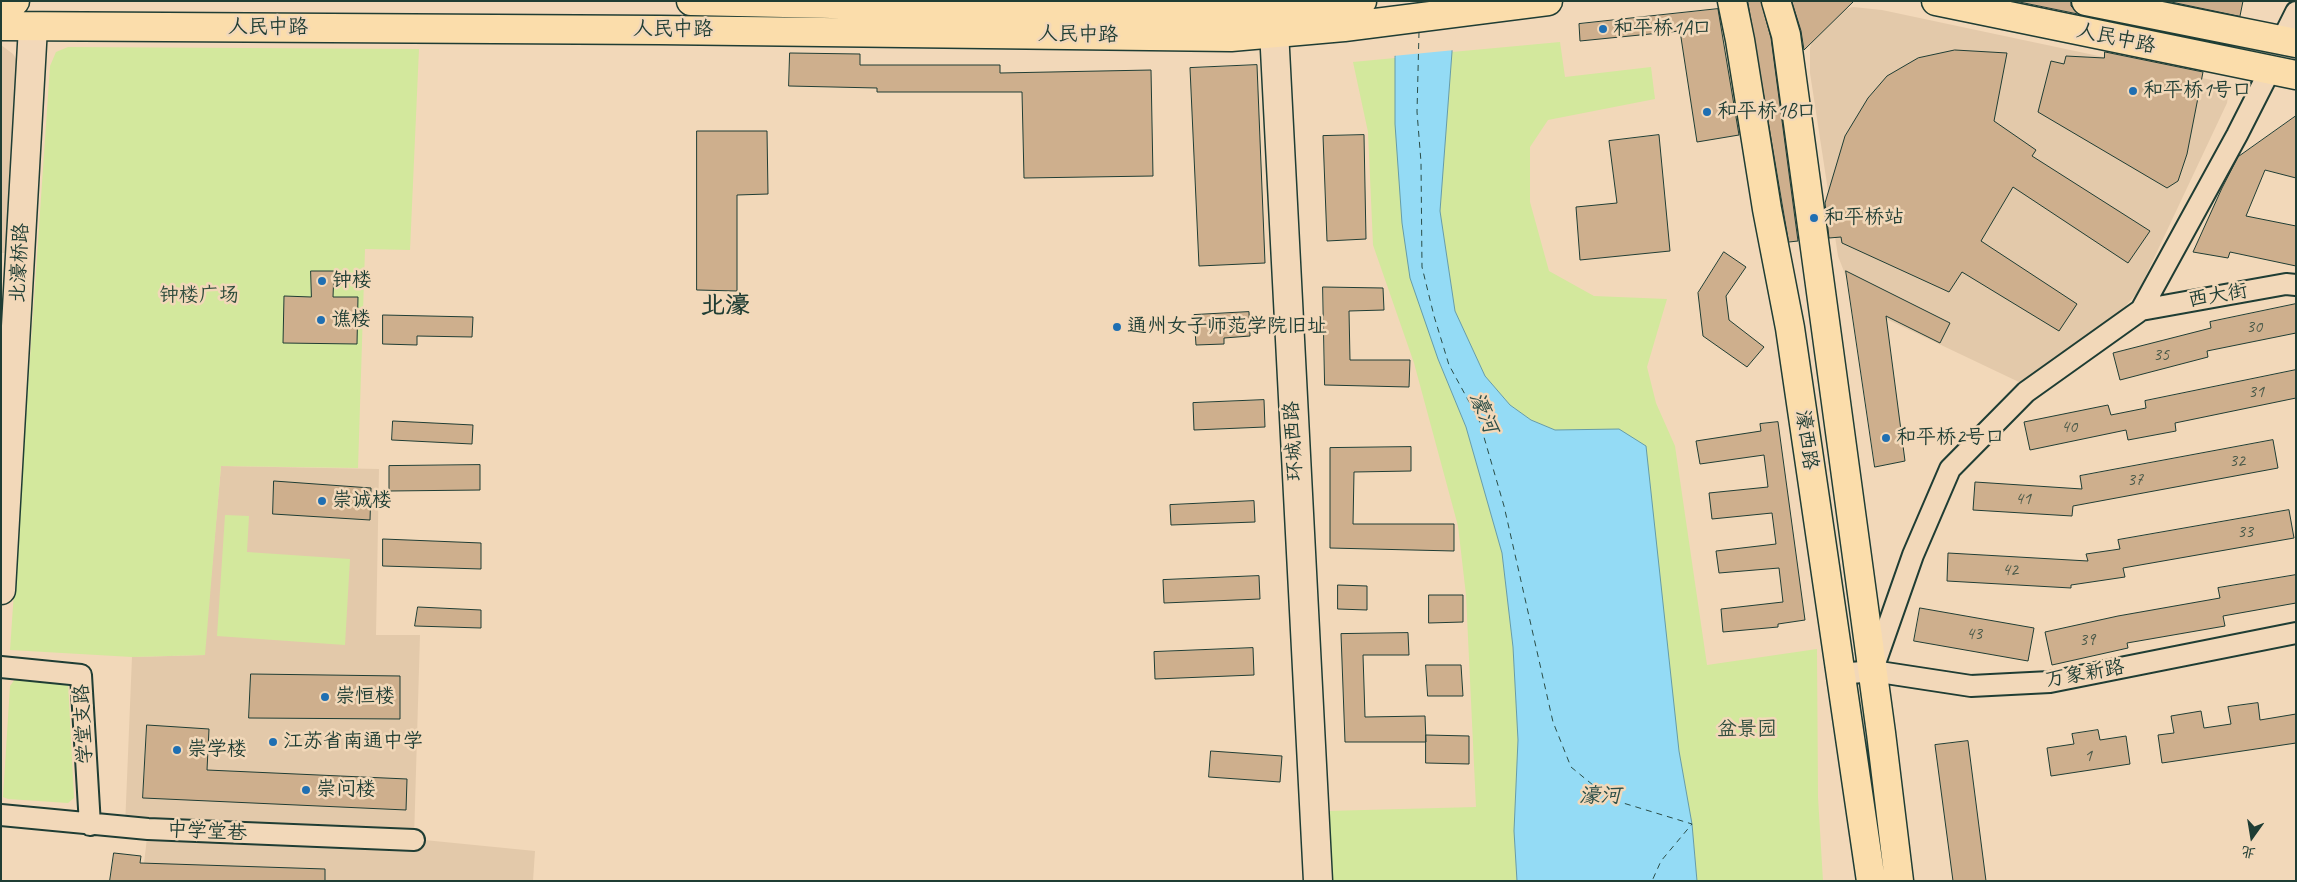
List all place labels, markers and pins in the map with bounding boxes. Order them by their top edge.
place label: 和平桥1A口 [1613,17,1712,41]
marker: 和平桥1A口 [1597,23,1609,35]
place label: 和平桥1号口 [2143,79,2252,103]
marker: 和平桥1号口 [2127,85,2139,97]
place label: 和平桥1B口 [1717,100,1816,124]
marker: 和平桥1B口 [1701,106,1713,118]
place label: 和平桥站 [1824,206,1904,230]
marker: 和平桥站 [1808,212,1820,224]
place label: 钟楼 [332,269,372,293]
marker: 钟楼 [316,275,328,287]
place label: 谯楼 [331,308,371,332]
marker: 谯楼 [315,314,327,326]
place label: 通州女子师范学院旧址 [1127,315,1327,339]
marker: 通州女子师范学院旧址 [1111,321,1123,333]
place label: 和平桥2号口 [1896,426,2005,450]
marker: 和平桥2号口 [1880,432,1892,444]
place label: 崇诚楼 [332,489,392,513]
marker: 崇诚楼 [316,495,328,507]
place label: 崇恒楼 [335,685,395,709]
marker: 崇恒楼 [319,691,331,703]
place label: 江苏省南通中学 [283,730,423,754]
marker: 江苏省南通中学 [267,736,279,748]
place label: 崇学楼 [187,738,247,762]
marker: 崇学楼 [171,744,183,756]
place label: 崇问楼 [316,778,376,802]
marker: 崇问楼 [300,784,312,796]

